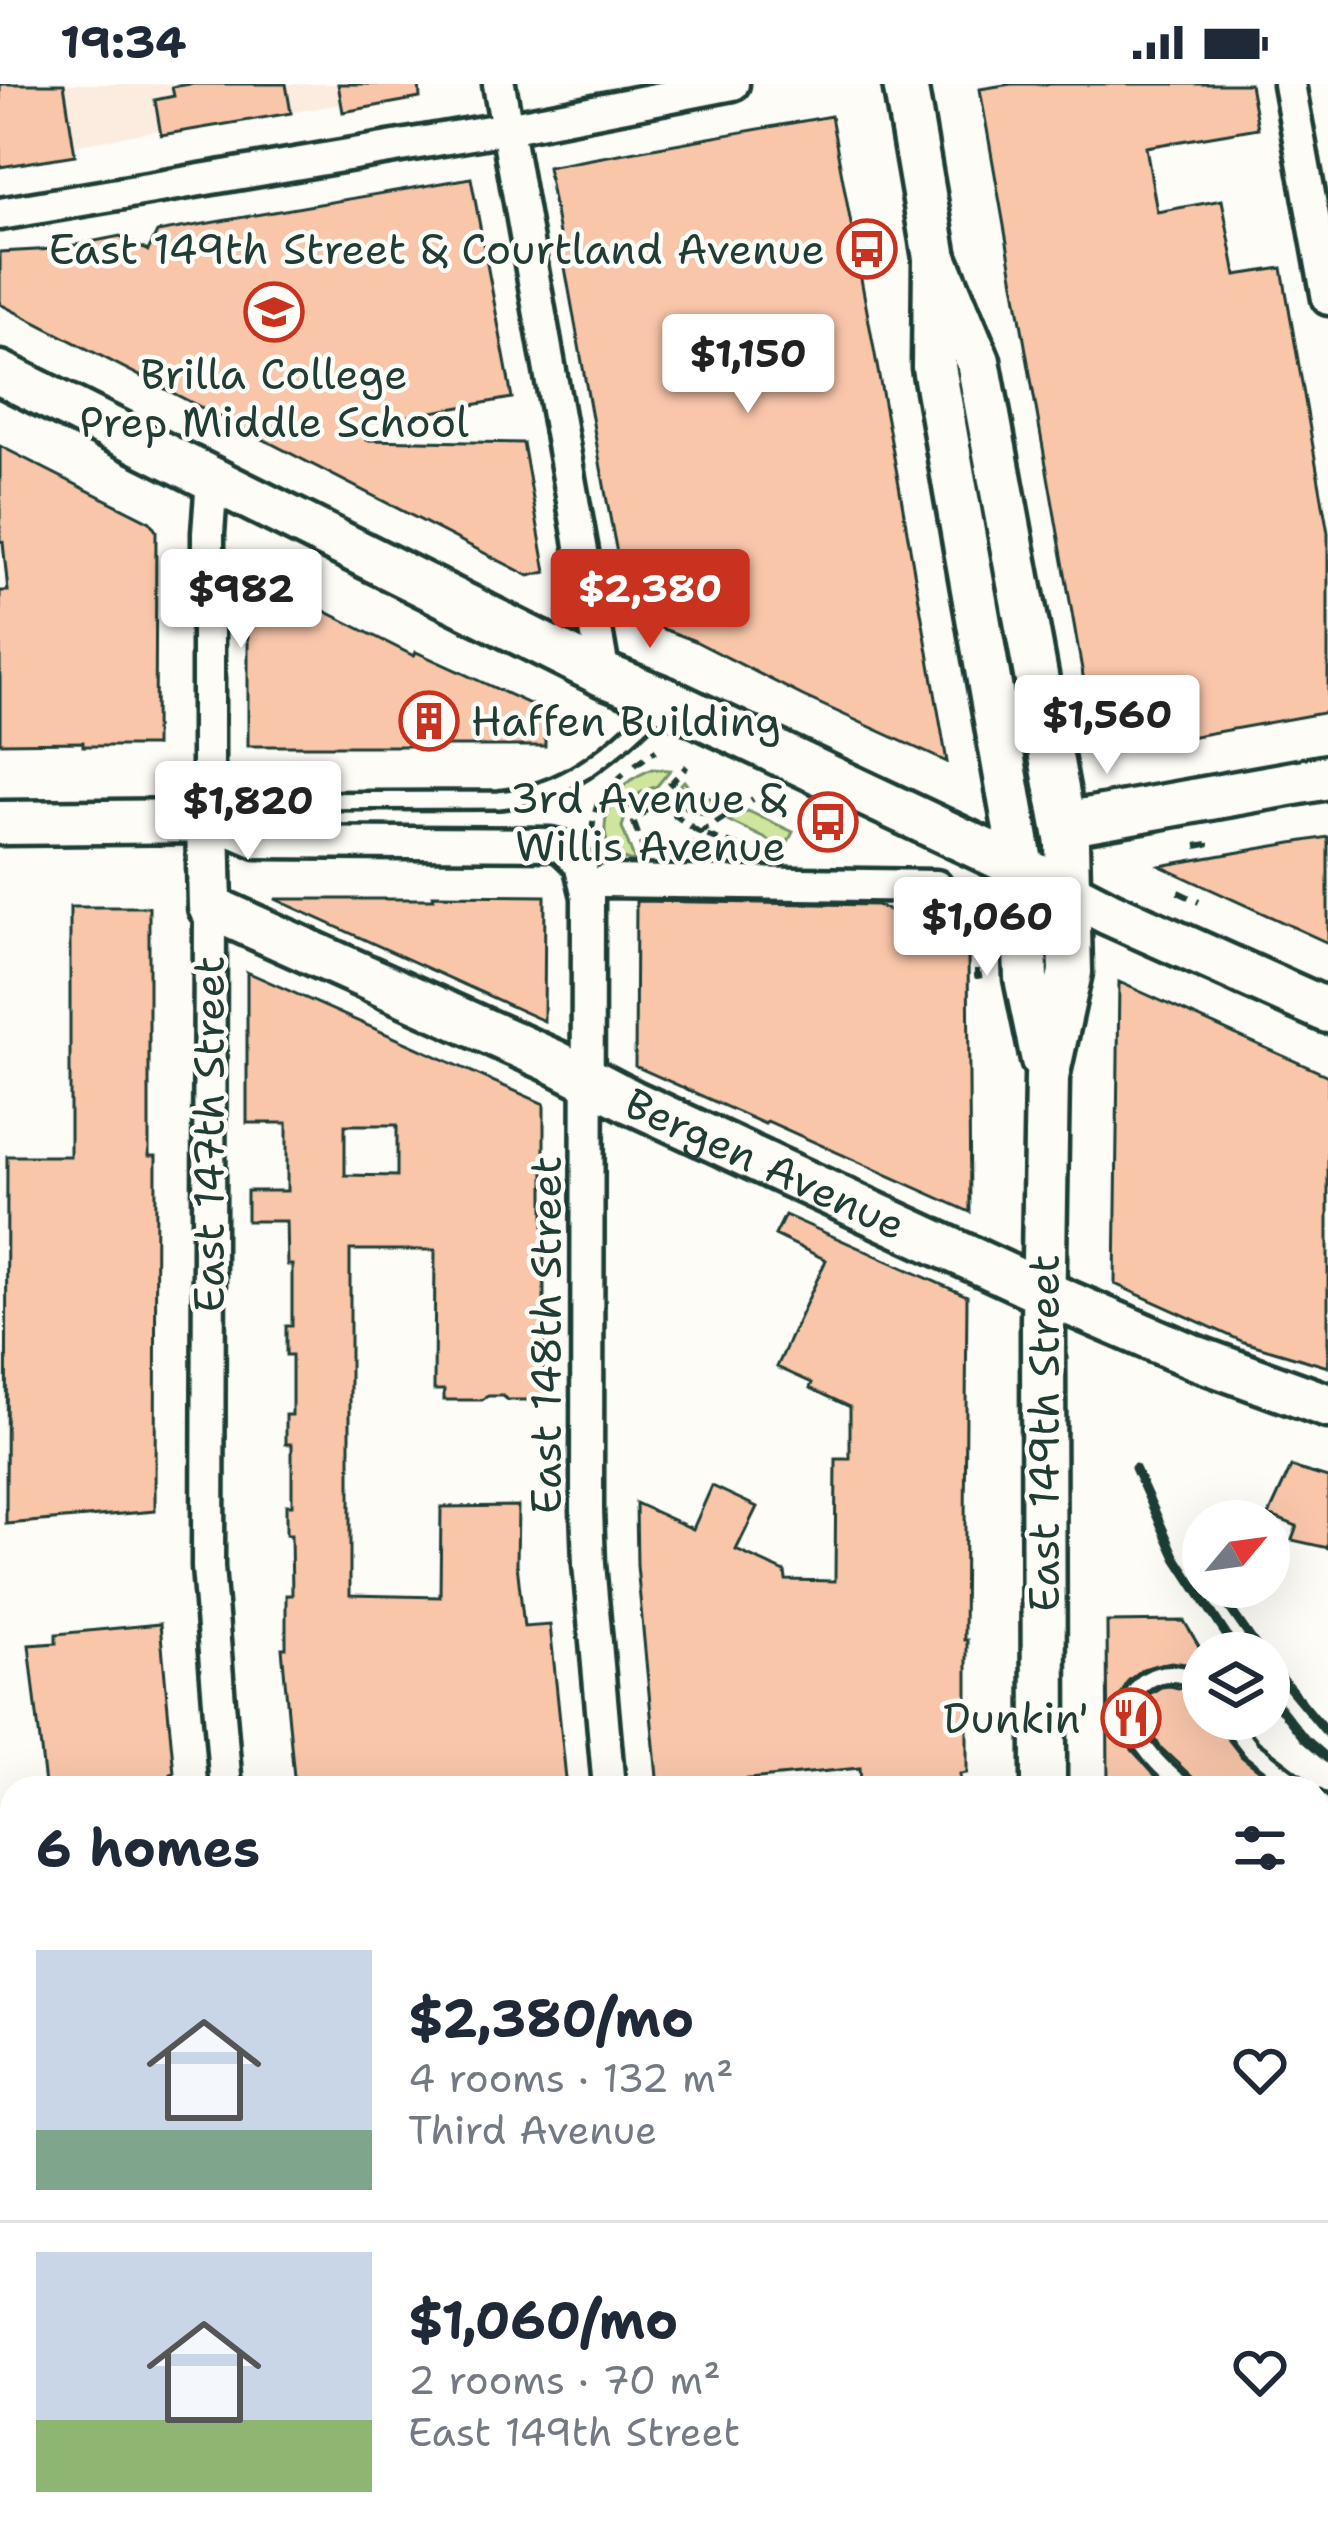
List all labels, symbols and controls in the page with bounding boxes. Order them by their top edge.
text: 19:34 [60,12,187,72]
bus stop icon: East 149th Street & Courtland Avenue [836,218,898,280]
place label: East 149th Street & Courtland Avenue [49,221,825,277]
school or university icon: Brilla College Prep Middle School [243,281,305,343]
pin: $1,150 [650,314,846,416]
text: $1,150 [689,327,807,379]
place label: Brilla College Prep Middle School [79,346,469,450]
pin: $982 [170,549,312,651]
pin: $2,380 [552,549,748,651]
text: $982 [188,562,294,614]
text: $2,380 [578,562,722,614]
pin: $1,560 [1009,675,1205,777]
text: $1,560 [1042,688,1172,740]
building icon: Haffen Building [398,690,460,752]
place label: Haffen Building [471,693,781,749]
pin: $1,820 [150,761,346,863]
place label: 3rd Avenue & Willis Avenue [510,770,787,874]
text: $1,820 [182,774,314,826]
bus stop icon: 3rd Avenue & Willis Avenue [797,791,859,853]
pin: $1,060 [889,877,1085,979]
text: $1,060 [921,890,1053,942]
street label: East 147th Street [181,956,237,1312]
street label: Bergen Avenue [616,1075,914,1253]
street label: East 148th Street [518,1156,574,1514]
street label: East 149th Street [1016,1254,1072,1612]
north arrow [1182,1500,1290,1608]
map controls [1182,1500,1290,1740]
button: layers [1182,1632,1290,1740]
restaurant icon: Dunkin' [1100,1687,1162,1749]
place label: Dunkin' [943,1690,1089,1746]
text: 6 homes [36,1814,260,1882]
icon: filters [1227,1815,1293,1881]
text: $2,380/mo [408,1984,694,2052]
icon: home [132,1998,276,2142]
icon: heart [1227,2037,1293,2103]
text: 4 rooms · 132 m² [408,2052,734,2104]
text: Third Avenue [408,2104,657,2156]
text: $1,060/mo [408,2286,678,2354]
icon: home [132,2300,276,2444]
icon: heart [1227,2339,1293,2405]
text: 2 rooms · 70 m² [408,2354,721,2406]
text: East 149th Street [408,2406,740,2458]

